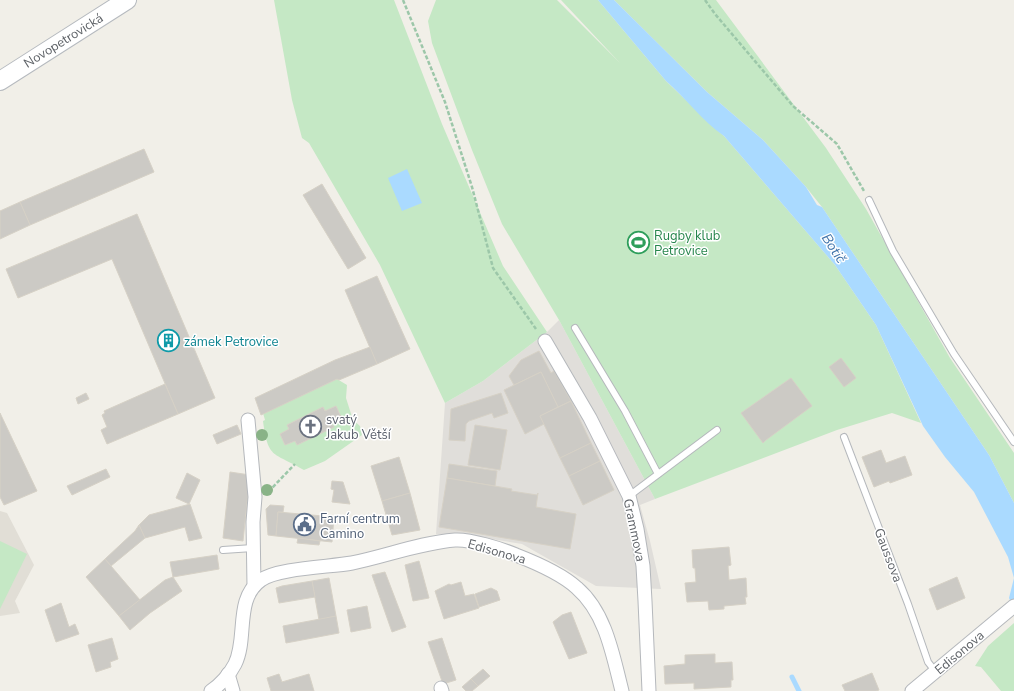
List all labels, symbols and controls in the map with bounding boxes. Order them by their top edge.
street label: Novopetrovická [20,9,107,72]
place label: Rugby klub Petrovice [654,227,720,260]
sports icon: Rugby klub Petrovice [626,229,652,255]
water label: Botič [817,230,850,267]
building icon: zámek Petrovice [156,328,182,354]
place label: zámek Petrovice [184,333,278,351]
place label: svatý Jakub Větší [325,411,392,444]
church icon: svatý Jakub Větší [297,413,323,439]
street label: Grammova [619,497,649,563]
place label: Farní centrum Camino [320,510,400,543]
public building icon: Farní centrum Camino [292,512,318,538]
street label: Gaussova [870,526,907,585]
street label: Edisonova [466,535,528,569]
street label: Edisonova [931,627,988,679]

